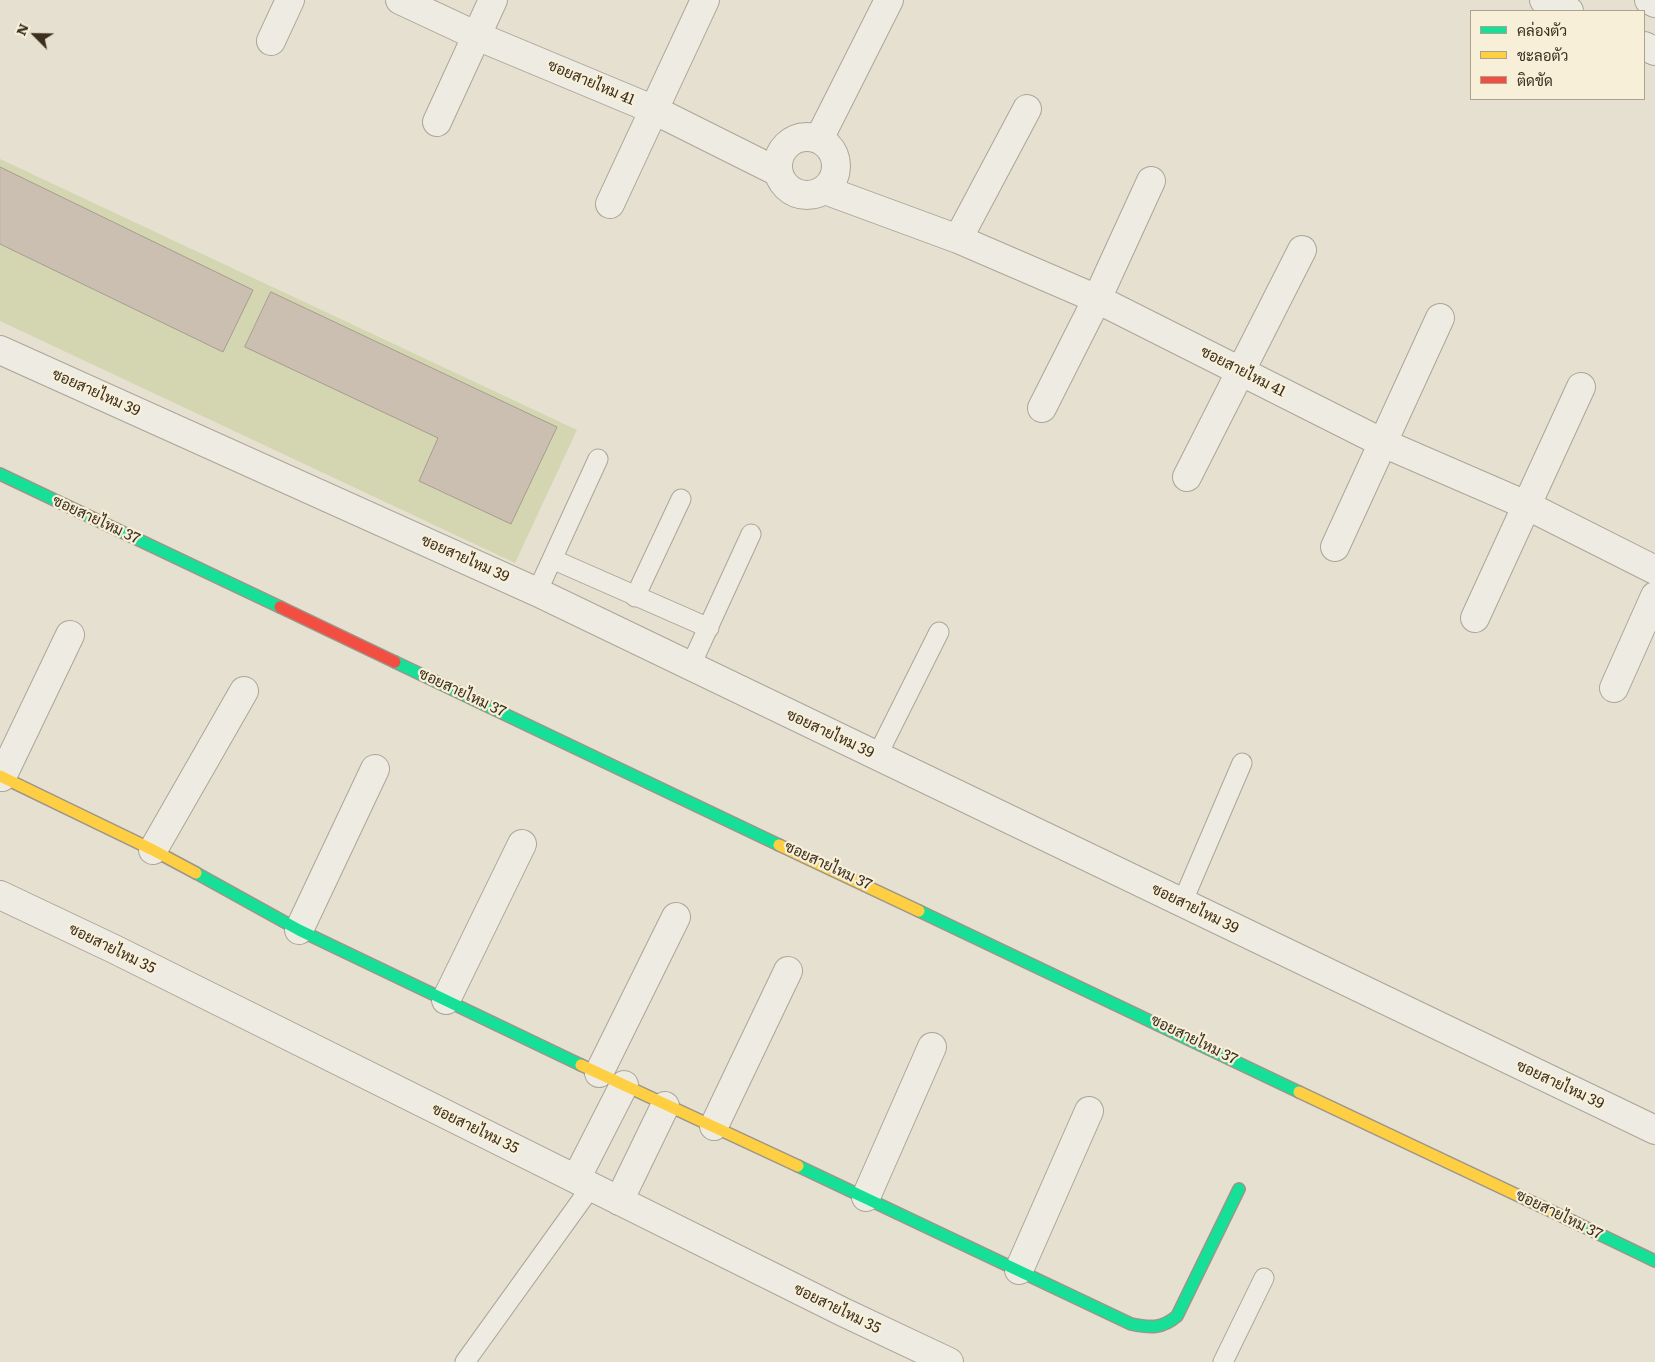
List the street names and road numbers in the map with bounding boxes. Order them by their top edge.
street label: ซอยสายไหม 41 [545,57,637,109]
street label: ซอยสายไหม 41 [1197,343,1289,401]
street label: ซอยสายไหม 39 [49,366,143,420]
street label: ซอยสายไหม 37 [50,492,142,548]
street label: ซอยสายไหม 39 [418,532,512,586]
street label: ซอยสายไหม 37 [416,665,508,721]
street label: ซอยสายไหม 39 [783,706,877,762]
street label: ซอยสายไหม 37 [782,838,874,894]
street label: ซอยสายไหม 39 [1148,880,1242,938]
street label: ซอยสายไหม 35 [66,920,158,978]
street label: ซอยสายไหม 37 [1148,1011,1240,1069]
street label: ซอยสายไหม 39 [1513,1057,1607,1113]
street label: ซอยสายไหม 35 [429,1100,521,1158]
street label: ซอยสายไหม 37 [1513,1186,1605,1244]
street label: ซอยสายไหม 35 [791,1280,883,1338]

